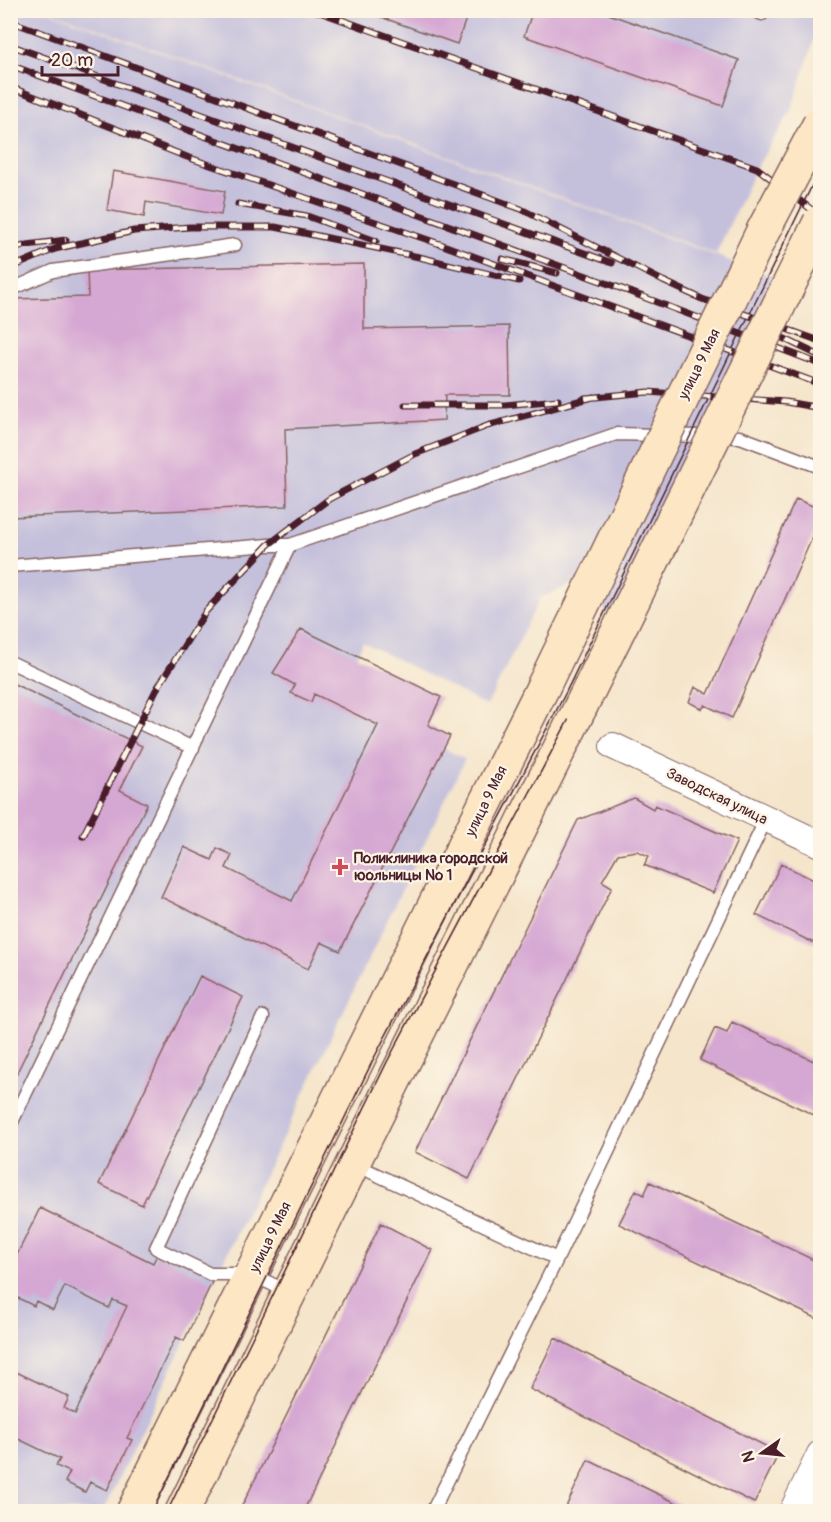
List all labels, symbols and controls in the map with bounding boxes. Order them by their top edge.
scale bar [42,39,118,77]
text: 20 m [51,49,93,72]
street label: улица 9 Мая [674,326,725,404]
street label: улица 9 Мая [461,763,512,841]
street label: Заводская улица [663,764,771,829]
place label: Поликлиника городской юольницы № 1 [354,849,508,885]
marker: Поликлиника городской юольницы № 1 [331,858,349,876]
street label: улица 9 Мая [245,1199,296,1277]
north arrow [732,1423,792,1483]
text: N [737,1449,760,1464]

